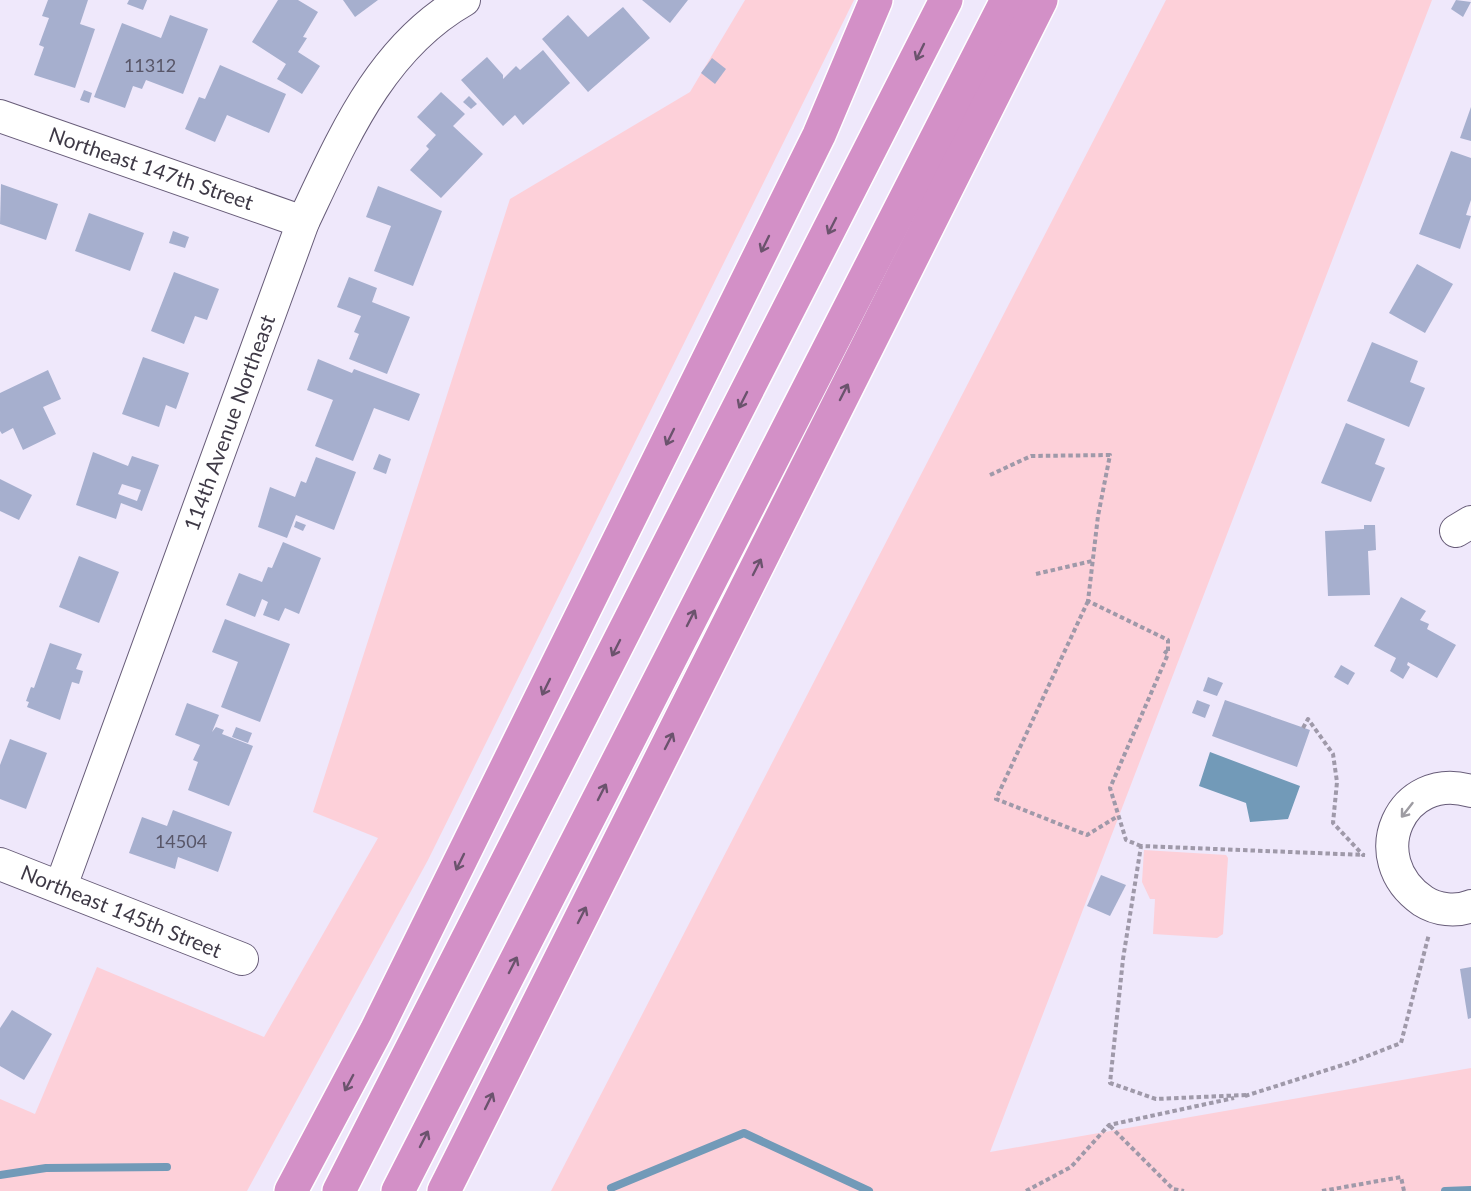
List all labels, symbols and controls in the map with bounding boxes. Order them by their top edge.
one-way arrow [914,43,925,61]
house number: 11312 [124,54,176,76]
street label: Northeast 147th Street [46,121,257,214]
one-way arrow [826,217,837,235]
one-way arrow [759,234,771,252]
street label: 114th Avenue Northeast [178,311,279,534]
one-way arrow [839,384,851,402]
one-way arrow [737,390,748,408]
one-way arrow [663,428,675,446]
one-way arrow [752,558,763,576]
one-way arrow [685,610,697,627]
one-way arrow [610,639,621,657]
one-way arrow [540,678,551,696]
one-way arrow [664,732,676,750]
one-way arrow [597,783,608,801]
one-way arrow [1400,802,1413,818]
house number: 14504 [155,830,207,852]
one-way arrow [453,853,465,871]
street label: Northeast 145th Street [17,859,226,963]
one-way arrow [576,907,588,924]
one-way arrow [507,957,519,974]
one-way arrow [343,1073,354,1091]
one-way arrow [483,1092,495,1110]
one-way arrow [419,1130,431,1148]

